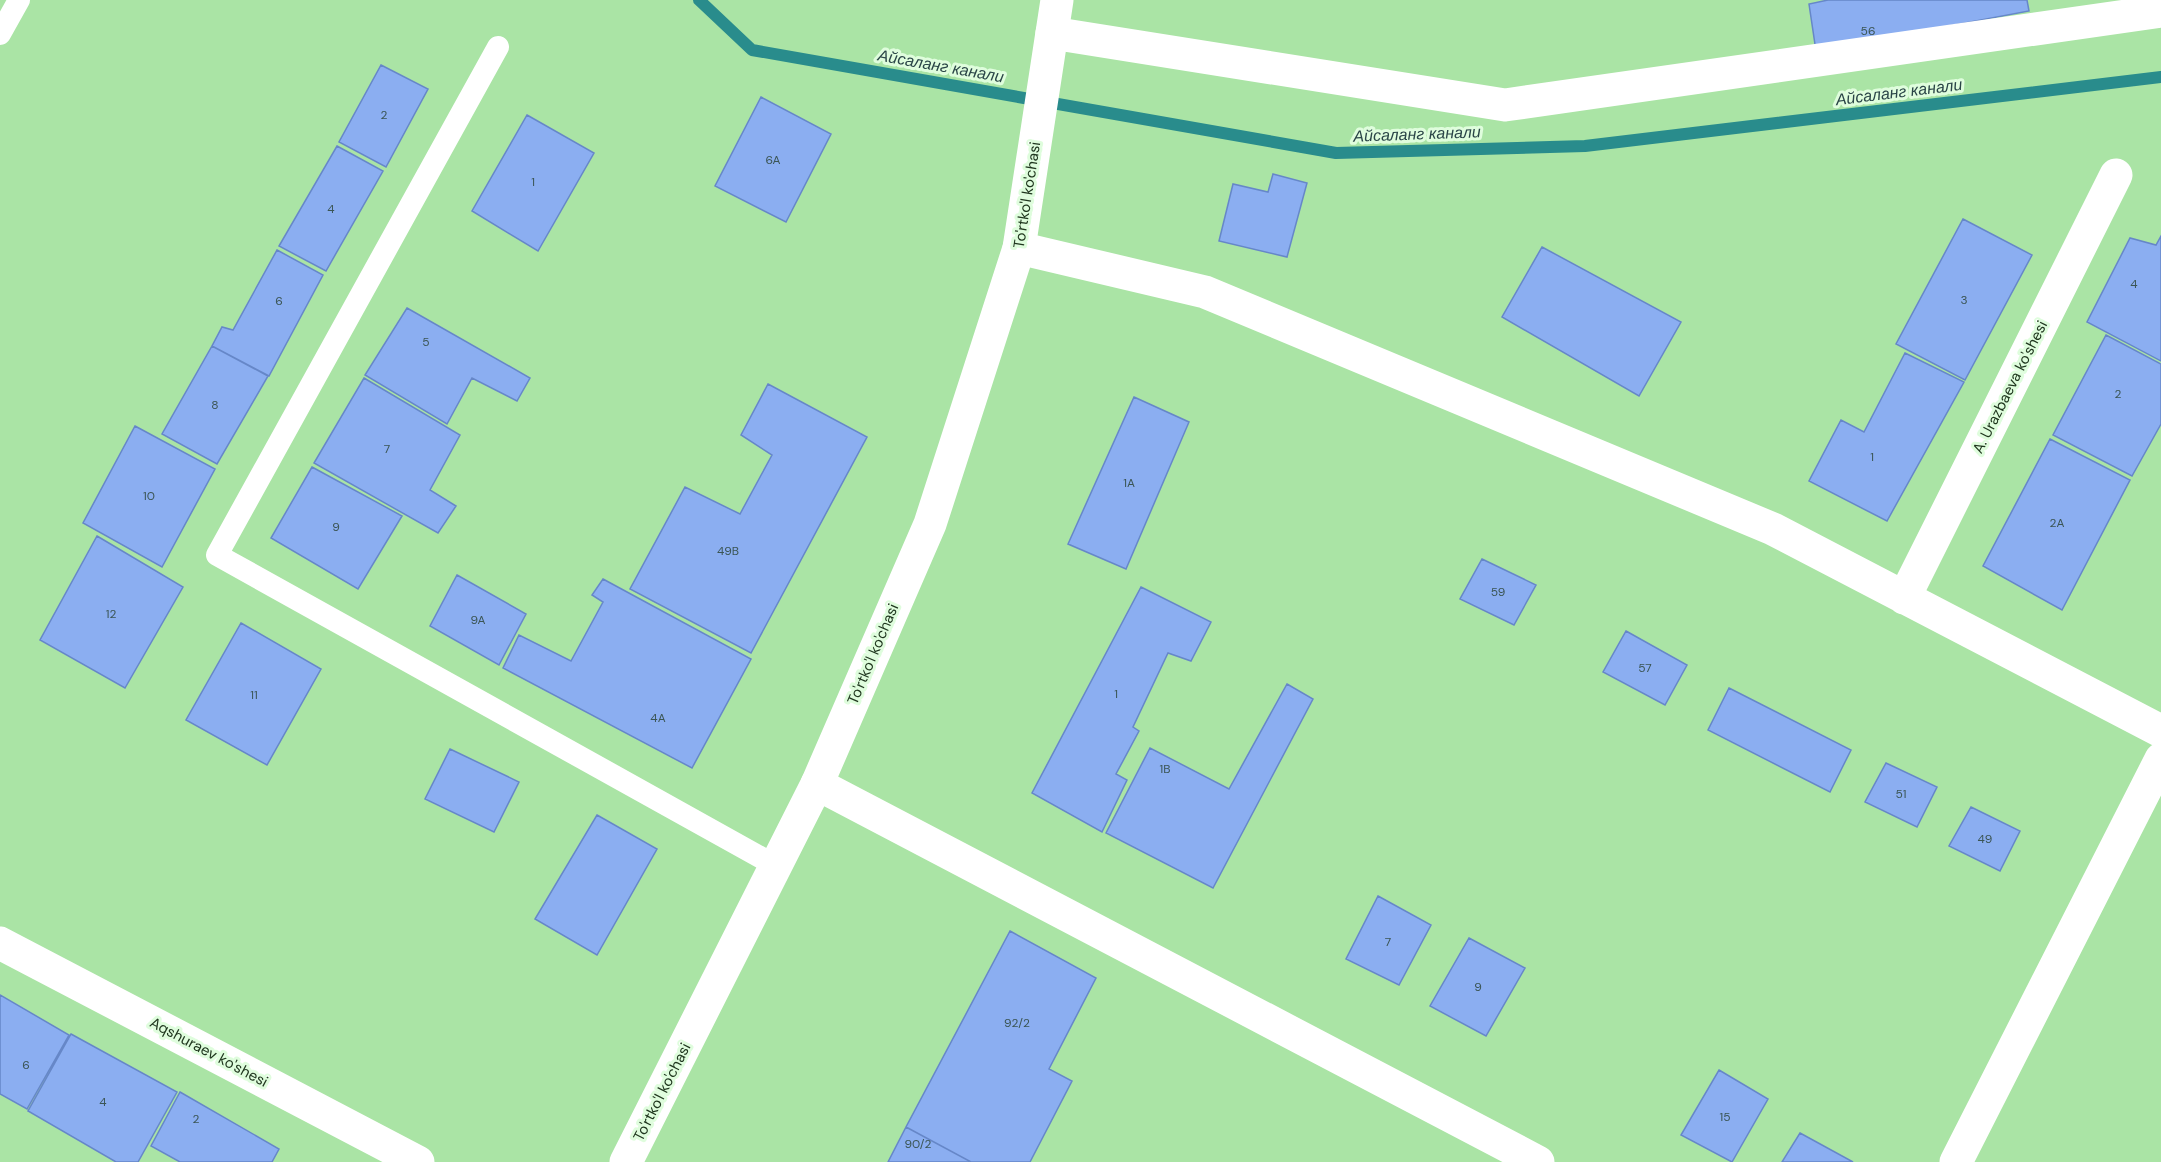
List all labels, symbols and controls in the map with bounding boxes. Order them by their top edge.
house number: 56 [1861,23,1875,39]
water label: Айсаланг канали [875,44,1006,87]
water label: Айсаланг канали [1834,74,1964,110]
house number: 2 [381,107,388,123]
water label: Айсаланг канали [1352,121,1481,147]
street label: To'rtko'l ko'chasi [1009,140,1045,250]
house number: 6A [765,152,781,168]
house number: 1 [531,174,535,190]
house number: 4 [327,201,335,217]
house number: 4 [2130,276,2138,292]
house number: 3 [1960,292,1968,308]
house number: 6 [275,293,283,309]
street label: A. Urazbaeva ko'shesi [1968,317,2052,457]
house number: 5 [422,334,430,350]
house number: 2 [2115,386,2122,402]
house number: 8 [211,397,219,413]
house number: 7 [384,441,390,457]
house number: 1 [1870,449,1874,465]
house number: 1A [1123,475,1135,491]
house number: 10 [143,488,155,504]
house number: 2A [2050,515,2064,531]
house number: 9 [332,519,340,535]
house number: 49B [717,543,739,559]
house number: 59 [1491,584,1505,600]
street label: To'rtko'l ko'chasi [843,601,903,707]
house number: 12 [106,606,116,622]
house number: 9A [471,612,485,628]
house number: 57 [1638,660,1652,676]
house number: 1 [1114,686,1118,702]
house number: 11 [250,687,258,703]
house number: 4A [650,710,666,726]
house number: 1B [1160,761,1170,777]
house number: 51 [1895,786,1907,802]
house number: 49 [1978,831,1992,847]
house number: 7 [1385,934,1391,950]
house number: 9 [1474,979,1482,995]
street label: Aqshuraev ko'shesi [146,1012,272,1092]
house number: 92/2 [1004,1015,1030,1031]
street label: To'rtko'l ko'chasi [629,1040,695,1144]
house number: 6 [22,1057,30,1073]
house number: 4 [99,1094,107,1110]
house number: 15 [1719,1109,1731,1125]
house number: 2 [193,1111,200,1127]
house number: 90/2 [905,1136,932,1152]

